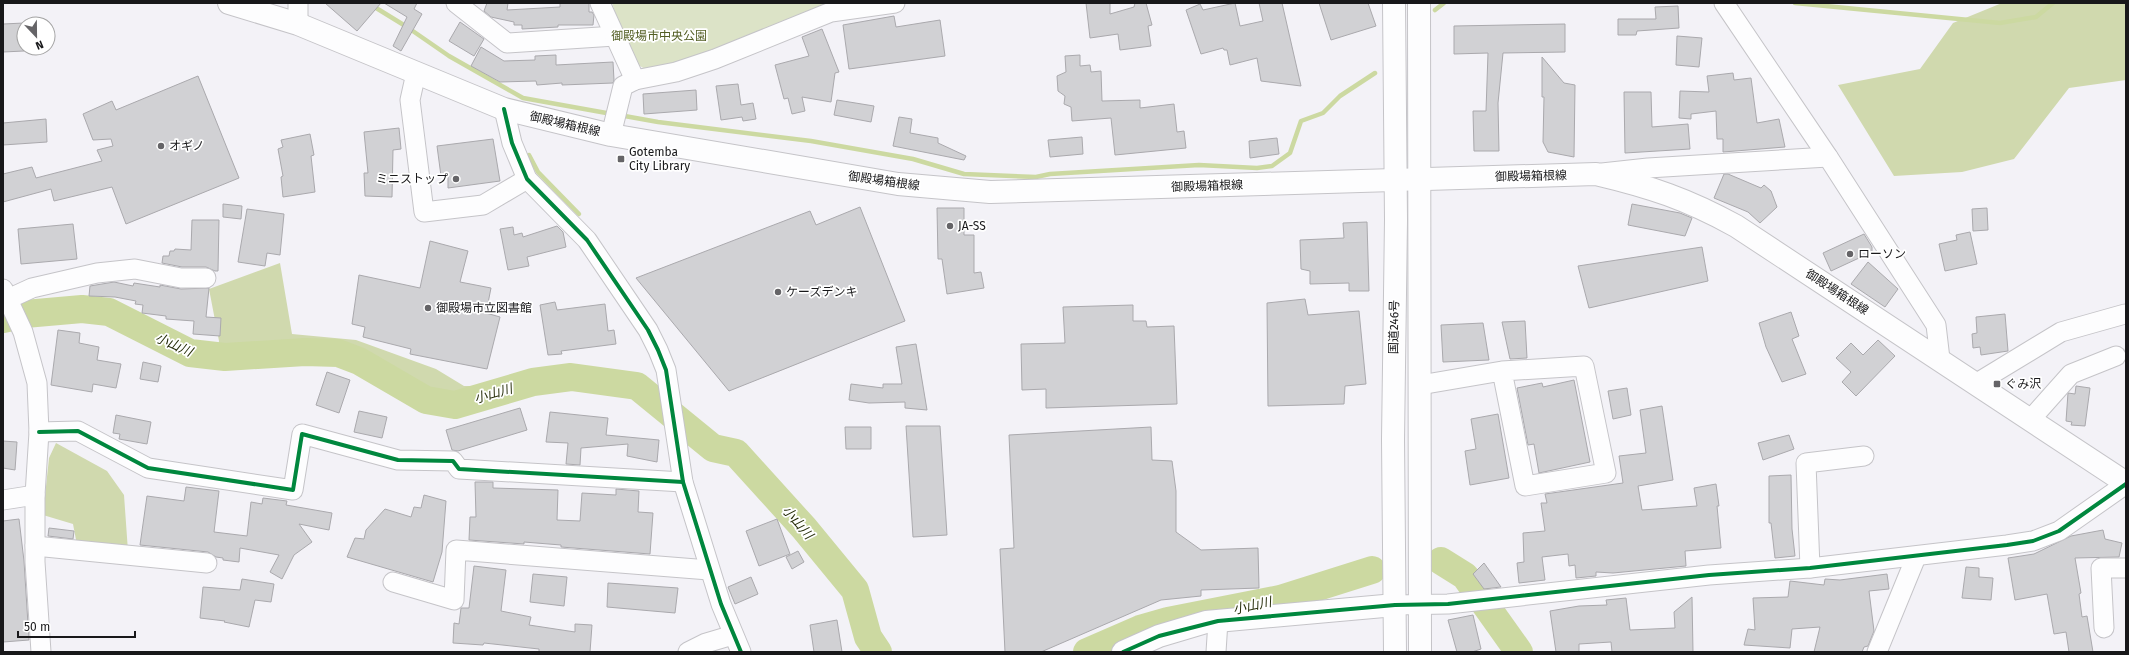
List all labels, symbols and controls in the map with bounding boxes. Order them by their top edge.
north arrow [16,16,56,56]
park label: 御殿場市中央公園 [611,29,707,43]
text: N [34,37,45,52]
street label: 御殿場箱根線 [528,109,602,139]
place label: オギノ [169,139,205,153]
marker: オギノ [156,141,166,151]
place label: Gotemba City Library [629,145,690,173]
marker: Gotemba City Library [616,154,626,164]
street label: 御殿場箱根線 [1495,168,1567,184]
street label: 御殿場箱根線 [847,169,921,193]
place label: ミニストップ [376,172,448,186]
marker: ミニストップ [451,174,461,184]
street label: 御殿場箱根線 [1171,178,1243,194]
place label: JA-SS [958,219,986,233]
marker: JA-SS [945,221,955,231]
place label: ローソン [1858,247,1906,261]
marker: ローソン [1845,249,1855,259]
street label: 御殿場箱根線 [1803,267,1871,317]
place label: ケーズデンキ [786,285,857,299]
marker: ケーズデンキ [773,287,783,297]
street label: 国道246号 [1387,300,1401,354]
place label: 御殿場市立図書館 [436,301,532,315]
marker: 御殿場市立図書館 [423,303,433,313]
water label: 小山川 [153,330,196,360]
place label: ぐみ沢 [2005,377,2041,391]
marker: ぐみ沢 [1992,379,2002,389]
water label: 小山川 [472,380,516,406]
water label: 小山川 [779,503,817,543]
water label: 小山川 [1231,594,1275,617]
scale bar [18,613,135,639]
text: 50 m [24,620,50,634]

